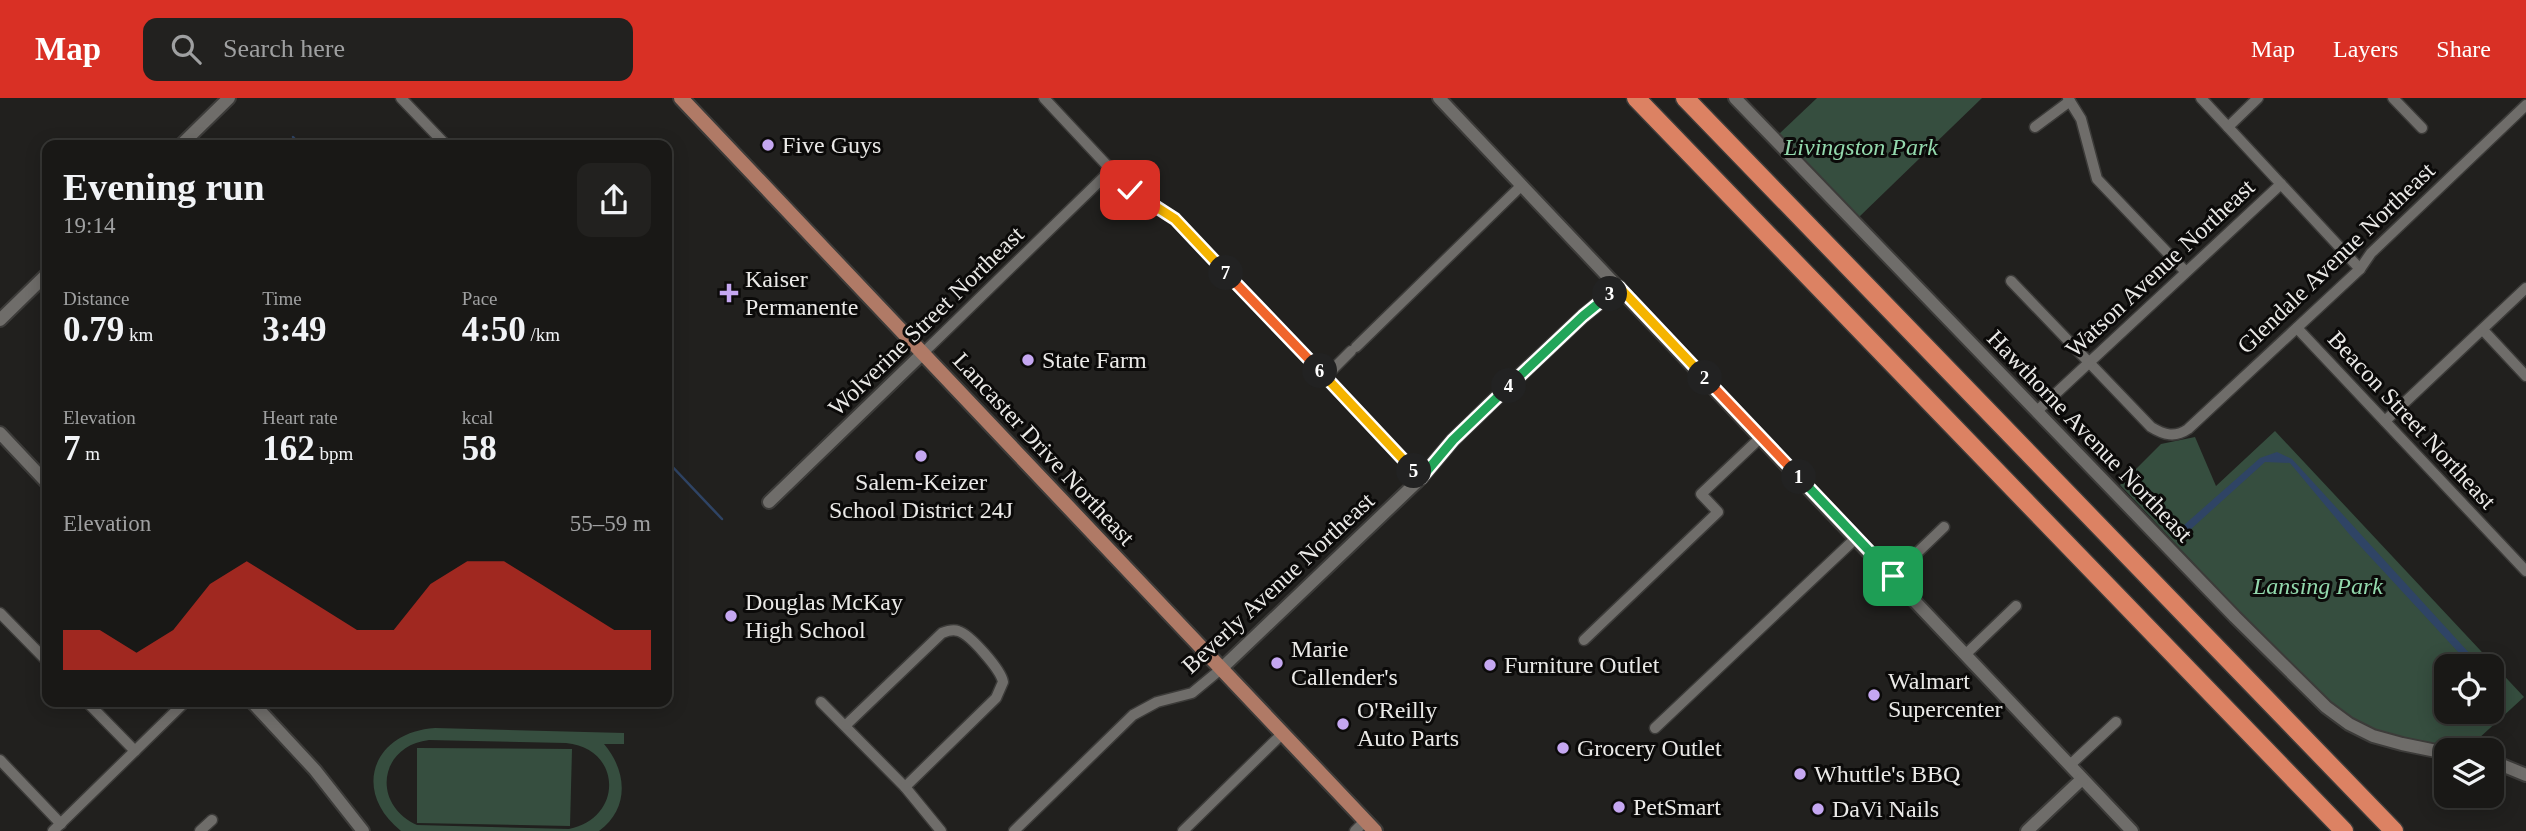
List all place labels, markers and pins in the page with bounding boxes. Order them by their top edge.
place label: Five Guys [782,132,881,158]
marker: Five Guys [760,137,776,153]
pin [1100,160,1160,220]
pin: 7 [1208,256,1244,290]
place label: Kaiser Permanente [745,266,858,320]
pin: 3 [1592,276,1628,312]
marker: Kaiser Permanente [719,283,739,303]
place label: State Farm [1042,347,1147,373]
marker: State Farm [1020,352,1036,368]
pin: 6 [1302,354,1338,388]
pin: 2 [1688,360,1722,396]
pin: 4 [1492,368,1526,404]
marker: Salem-Keizer School District 24J [913,448,929,464]
pin: 5 [1396,454,1432,488]
pin: 1 [1782,460,1816,494]
place label: Salem-Keizer School District 24J [829,469,1013,523]
pin [1863,546,1923,606]
place label: Douglas McKay High School [745,589,903,643]
marker: Douglas McKay High School [723,608,739,624]
place label: Marie Callender's [1291,636,1398,690]
place label: Furniture Outlet [1504,652,1660,678]
marker: Marie Callender's [1269,655,1285,671]
marker: Furniture Outlet [1482,657,1498,673]
place label: Walmart Supercenter [1888,668,2003,722]
marker: Walmart Supercenter [1866,687,1882,703]
place label: O'Reilly Auto Parts [1357,697,1459,751]
marker: O'Reilly Auto Parts [1335,716,1351,732]
place label: Grocery Outlet [1577,735,1722,761]
marker: Grocery Outlet [1555,740,1571,756]
place label: Whuttle's BBQ [1814,761,1960,787]
marker: Whuttle's BBQ [1792,766,1808,782]
place label: PetSmart [1633,794,1721,820]
place label: DaVi Nails [1832,796,1939,822]
marker: PetSmart [1611,799,1627,815]
marker: DaVi Nails [1810,801,1826,817]

